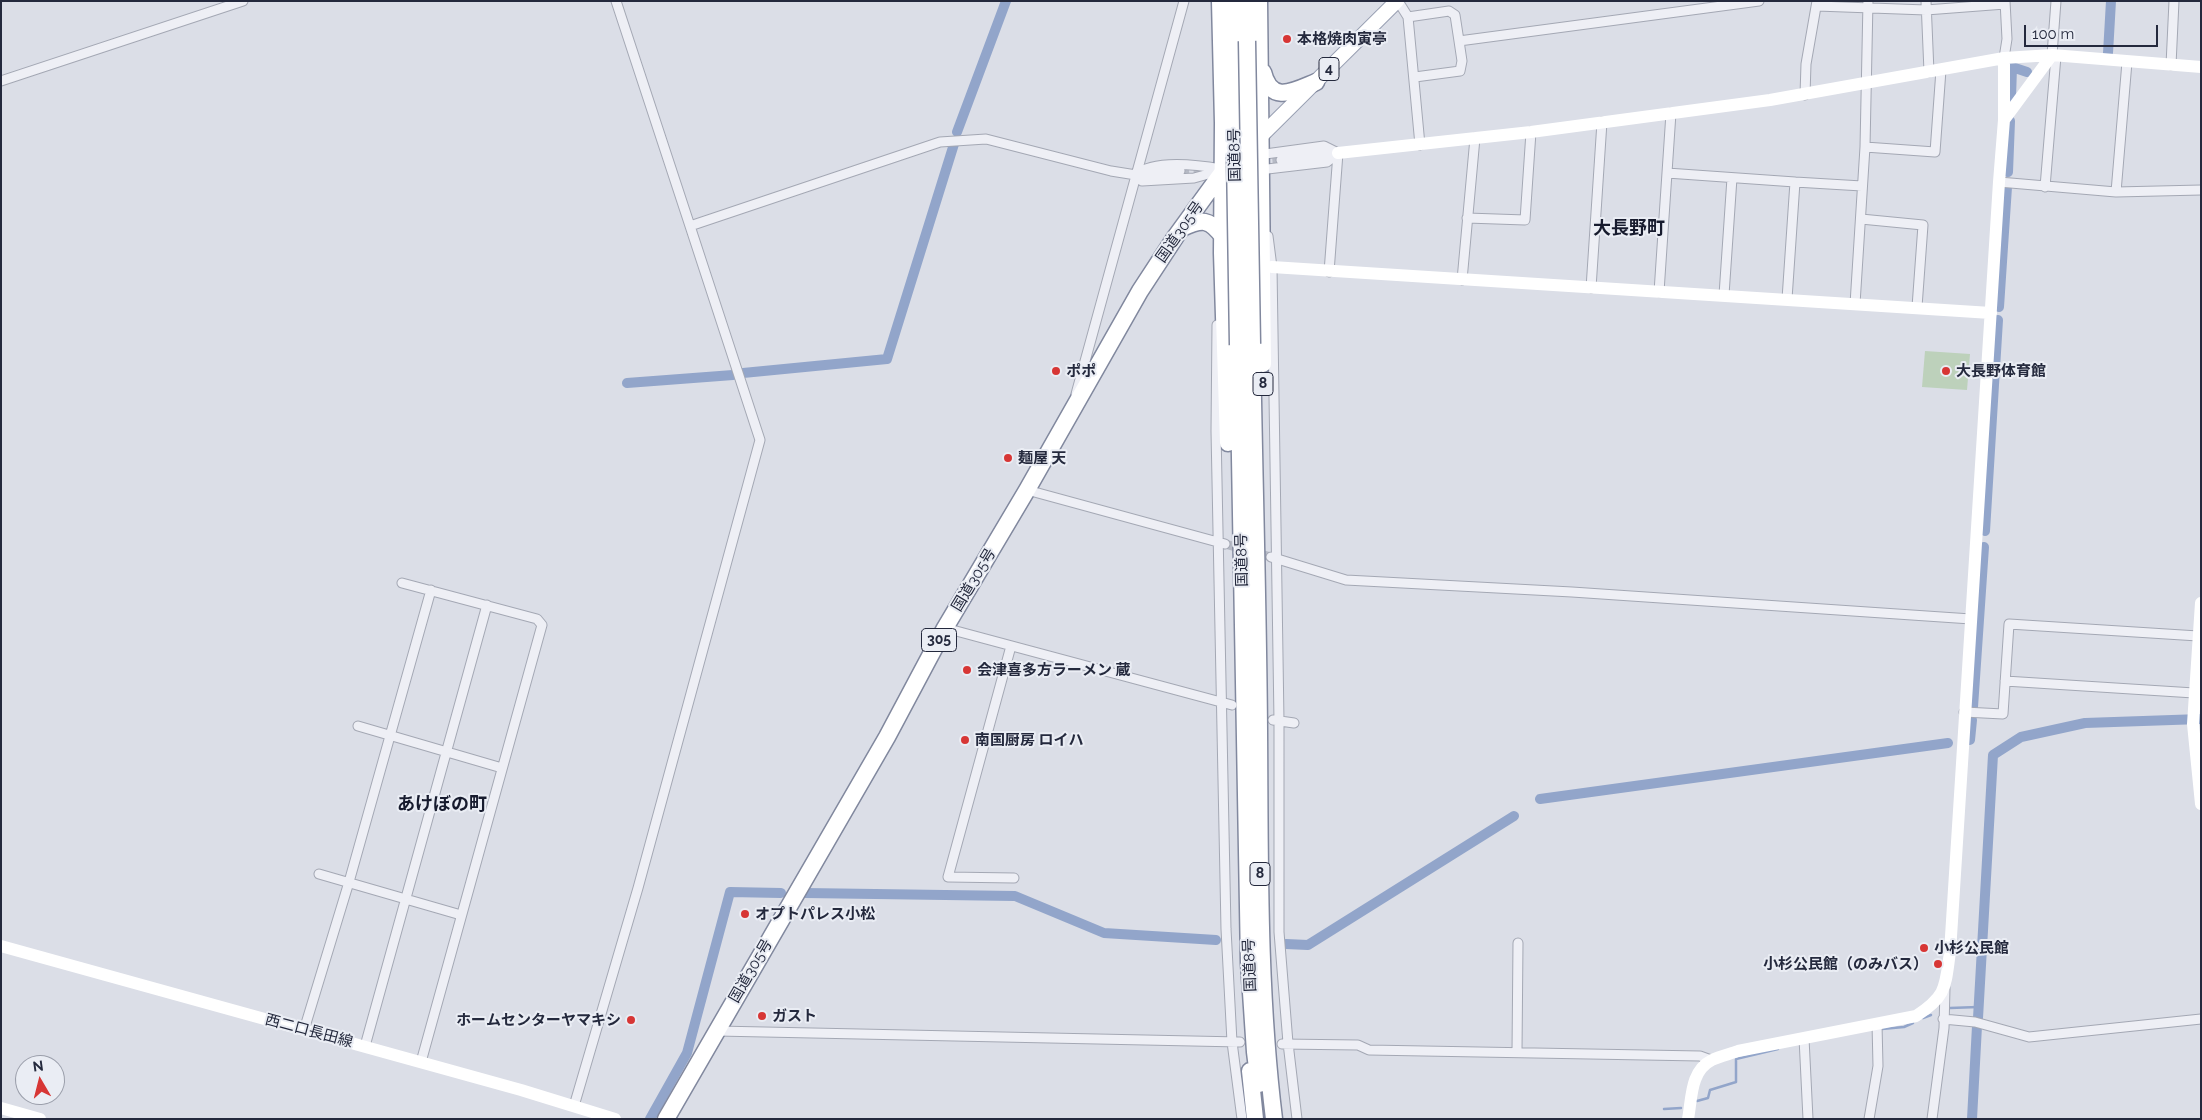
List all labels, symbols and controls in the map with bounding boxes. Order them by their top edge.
scale bar [2027,15,2161,47]
text: 100 m [2032,25,2074,43]
place label: 本格焼肉寅亭 [1297,30,1387,48]
marker: 本格焼肉寅亭 [1281,33,1293,45]
road number: 4 [1319,58,1339,80]
street label: 国道8号 [1226,128,1244,182]
street label: 国道305号 [1152,198,1208,266]
district label: 大長野町 [1593,218,1665,240]
place label: ポポ [1066,362,1096,380]
place label: 大長野体育館 [1956,362,2046,380]
marker: ポポ [1050,365,1062,377]
marker: 大長野体育館 [1940,365,1952,377]
road number: 8 [1253,372,1273,396]
place label: 麺屋 天 [1018,449,1067,467]
marker: 麺屋 天 [1002,452,1014,464]
street label: 国道8号 [1233,533,1251,587]
street label: 国道305号 [948,545,1000,615]
road number: 305 [922,628,956,652]
place label: 会津喜多方ラーメン 蔵 [977,661,1131,679]
marker: 会津喜多方ラーメン 蔵 [961,664,973,676]
place label: 南国厨房 ロイハ [975,731,1084,749]
marker: 南国厨房 ロイハ [959,734,971,746]
district label: あけぼの町 [397,794,487,816]
road number: 8 [1250,862,1270,886]
place label: オプトパレス小松 [755,905,875,923]
marker: オプトパレス小松 [739,908,751,920]
street label: 国道305号 [726,936,776,1006]
street label: 国道8号 [1240,938,1260,992]
place label: 小杉公民館 [1934,939,2009,957]
marker: 小杉公民館 [1918,942,1930,954]
place label: 小杉公民館（のみバス） [1763,955,1928,973]
marker: 小杉公民館（のみバス） [1932,958,1944,970]
place label: ガスト [772,1007,817,1025]
marker: ガスト [756,1010,768,1022]
street label: 西二口長田線 [263,1011,355,1051]
place label: ホームセンターヤマキシ [456,1011,621,1029]
marker: ホームセンターヤマキシ [625,1014,637,1026]
north arrow [15,1055,65,1105]
text: N [32,1057,44,1075]

